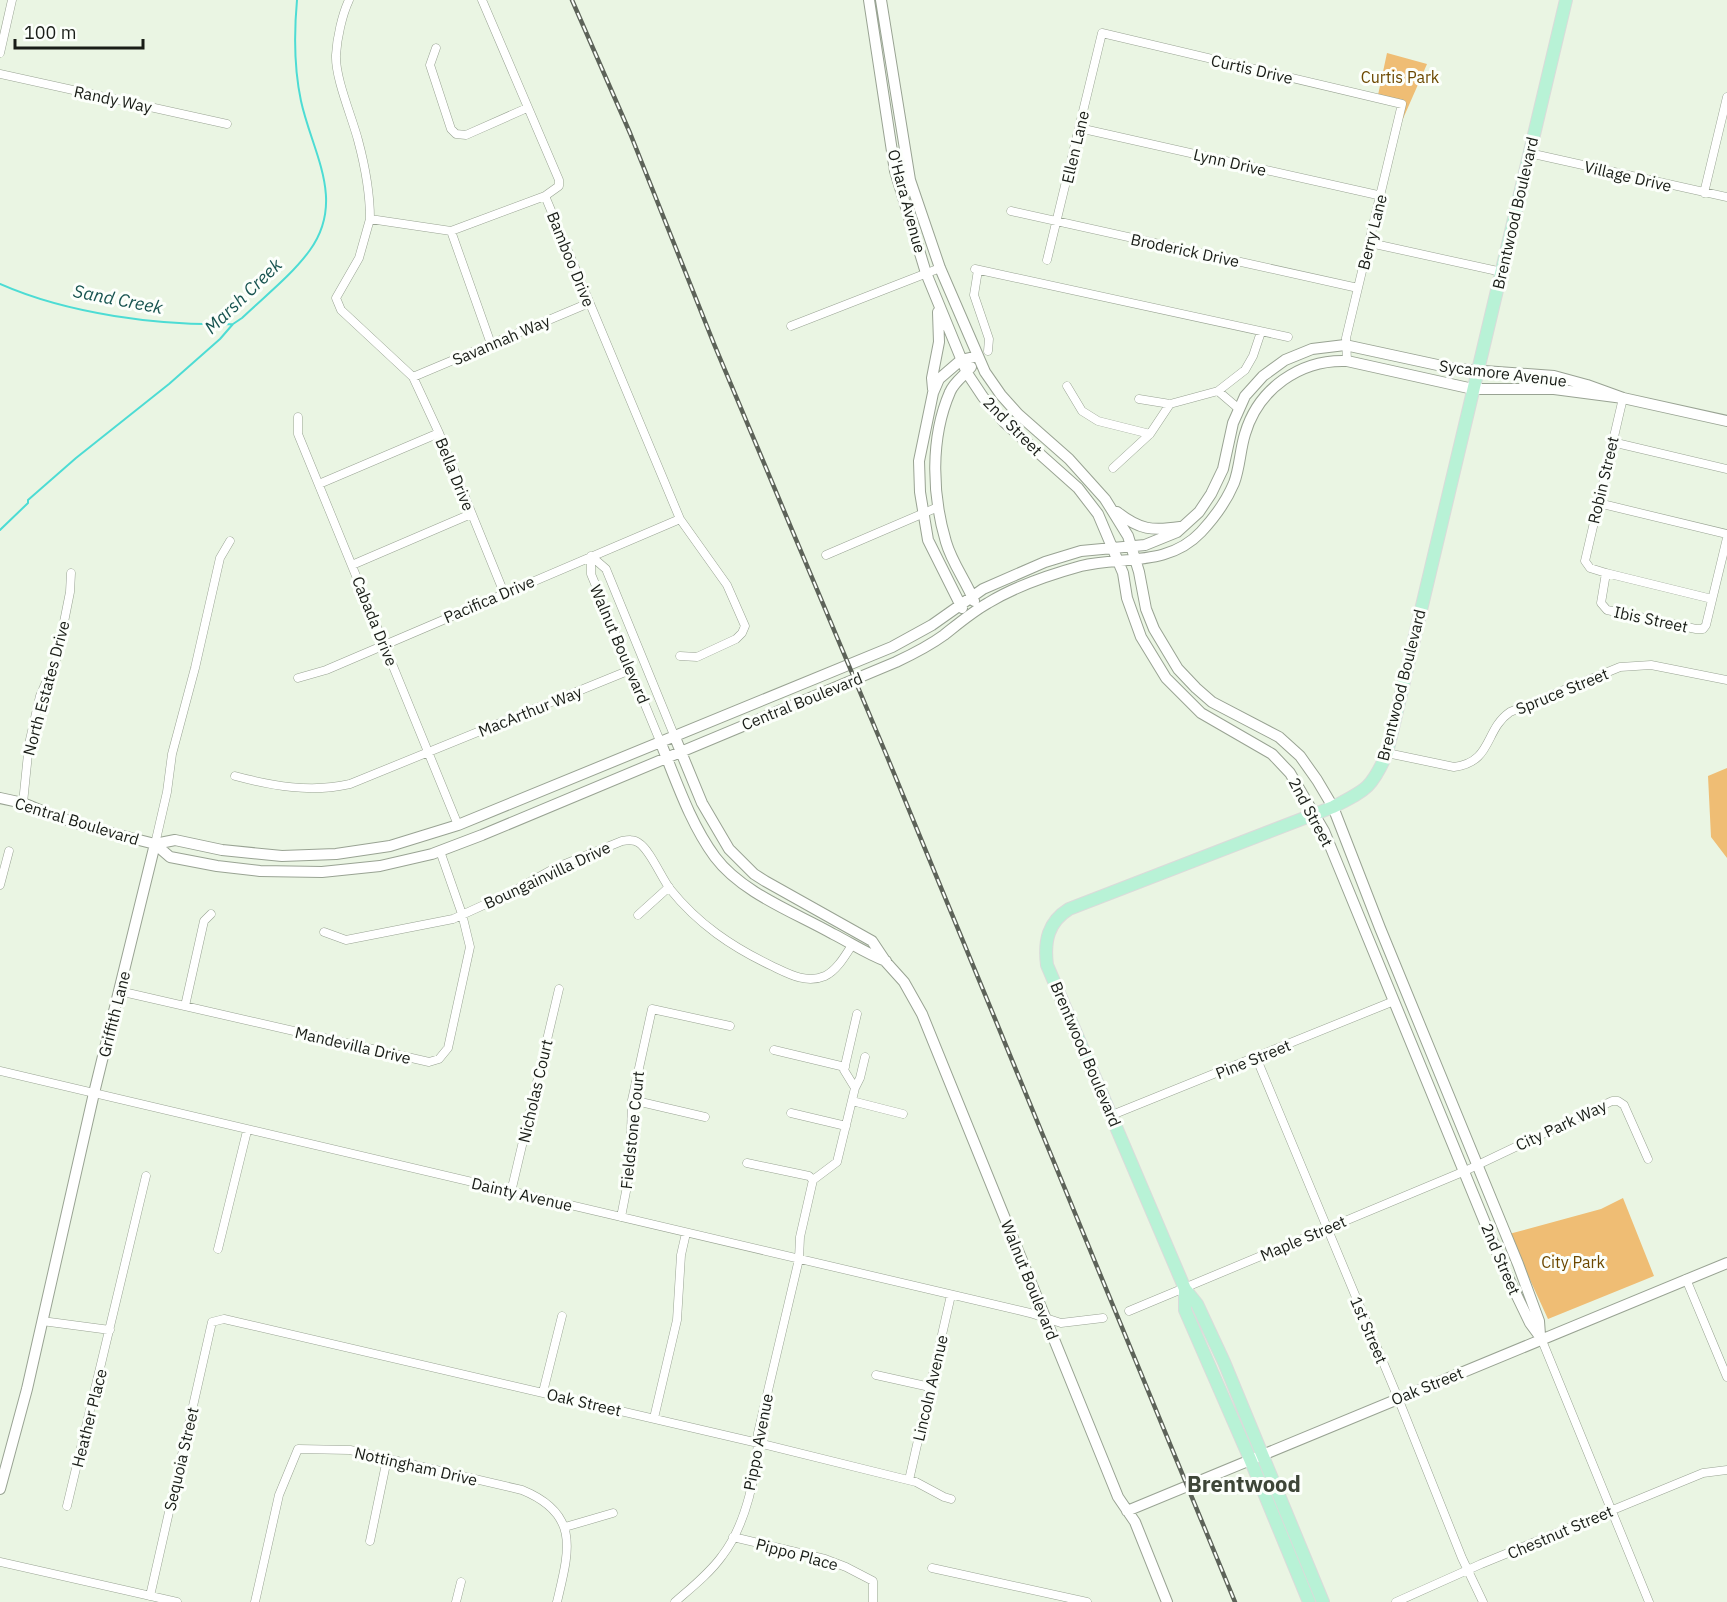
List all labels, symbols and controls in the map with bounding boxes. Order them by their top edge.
scale bar [15,12,142,50]
text: 100 m [24,21,76,44]
street label: Curtis Drive [1209,50,1295,88]
park label: Curtis Park [1361,67,1440,87]
street label: Randy Way [72,81,154,117]
street label: Ellen Lane [1057,108,1093,185]
street label: Brentwood Boulevard [1488,135,1542,291]
street label: Lynn Drive [1191,144,1269,180]
street label: O'Hara Avenue [884,147,930,255]
street label: Village Drive [1582,156,1674,196]
street label: Berry Lane [1353,192,1391,272]
street label: Bamboo Drive [543,208,599,310]
street label: Broderick Drive [1129,229,1241,271]
water label: Marsh Creek [199,253,287,339]
water label: Sand Creek [71,279,165,319]
street label: Savannah Way [449,310,553,370]
street label: Sycamore Avenue [1438,355,1568,391]
street label: 2nd Street [979,392,1047,460]
street label: Bella Drive [431,434,479,514]
street label: Robin Street [1583,434,1623,526]
street label: Pacifica Drive [441,571,538,627]
street label: Cabada Drive [348,573,402,669]
street label: Walnut Boulevard [586,581,654,707]
street label: Ibis Street [1612,601,1690,637]
street label: Brentwood Boulevard [1372,607,1430,763]
street label: North Estates Drive [18,618,74,758]
street label: Spruce Street [1513,663,1611,719]
street label: Central Boulevard [739,668,865,734]
street label: MacArthur Way [475,681,585,741]
street label: 2nd Street [1284,774,1338,850]
street label: Central Boulevard [13,793,141,849]
street label: Boungainvilla Drive [480,837,614,913]
street label: Griffith Lane [94,969,134,1059]
street label: Brentwood Boulevard [1046,978,1126,1130]
street label: Mandevilla Drive [293,1022,413,1068]
street label: Pine Street [1213,1035,1293,1083]
street label: Nicholas Court [513,1037,557,1145]
street label: Fieldstone Court [616,1070,648,1190]
street label: City Park Way [1512,1095,1610,1155]
street label: Dainty Avenue [469,1173,575,1215]
street label: Maple Street [1257,1211,1349,1265]
street label: Walnut Boulevard [997,1217,1063,1343]
street label: 2nd Street [1477,1220,1525,1298]
park label: City Park [1541,1252,1605,1272]
street label: 1st Street [1346,1294,1392,1366]
street label: Lincoln Avenue [908,1333,952,1443]
street label: Oak Street [1388,1362,1466,1410]
street label: Heather Place [67,1366,111,1469]
street label: Oak Street [545,1384,623,1420]
street label: Pippo Avenue [739,1392,777,1492]
street label: Sequoia Street [159,1405,203,1513]
street label: Nottingham Drive [353,1442,480,1490]
district label: Brentwood [1187,1469,1301,1498]
street label: Chestnut Street [1504,1501,1616,1563]
street label: Pippo Place [754,1533,841,1575]

